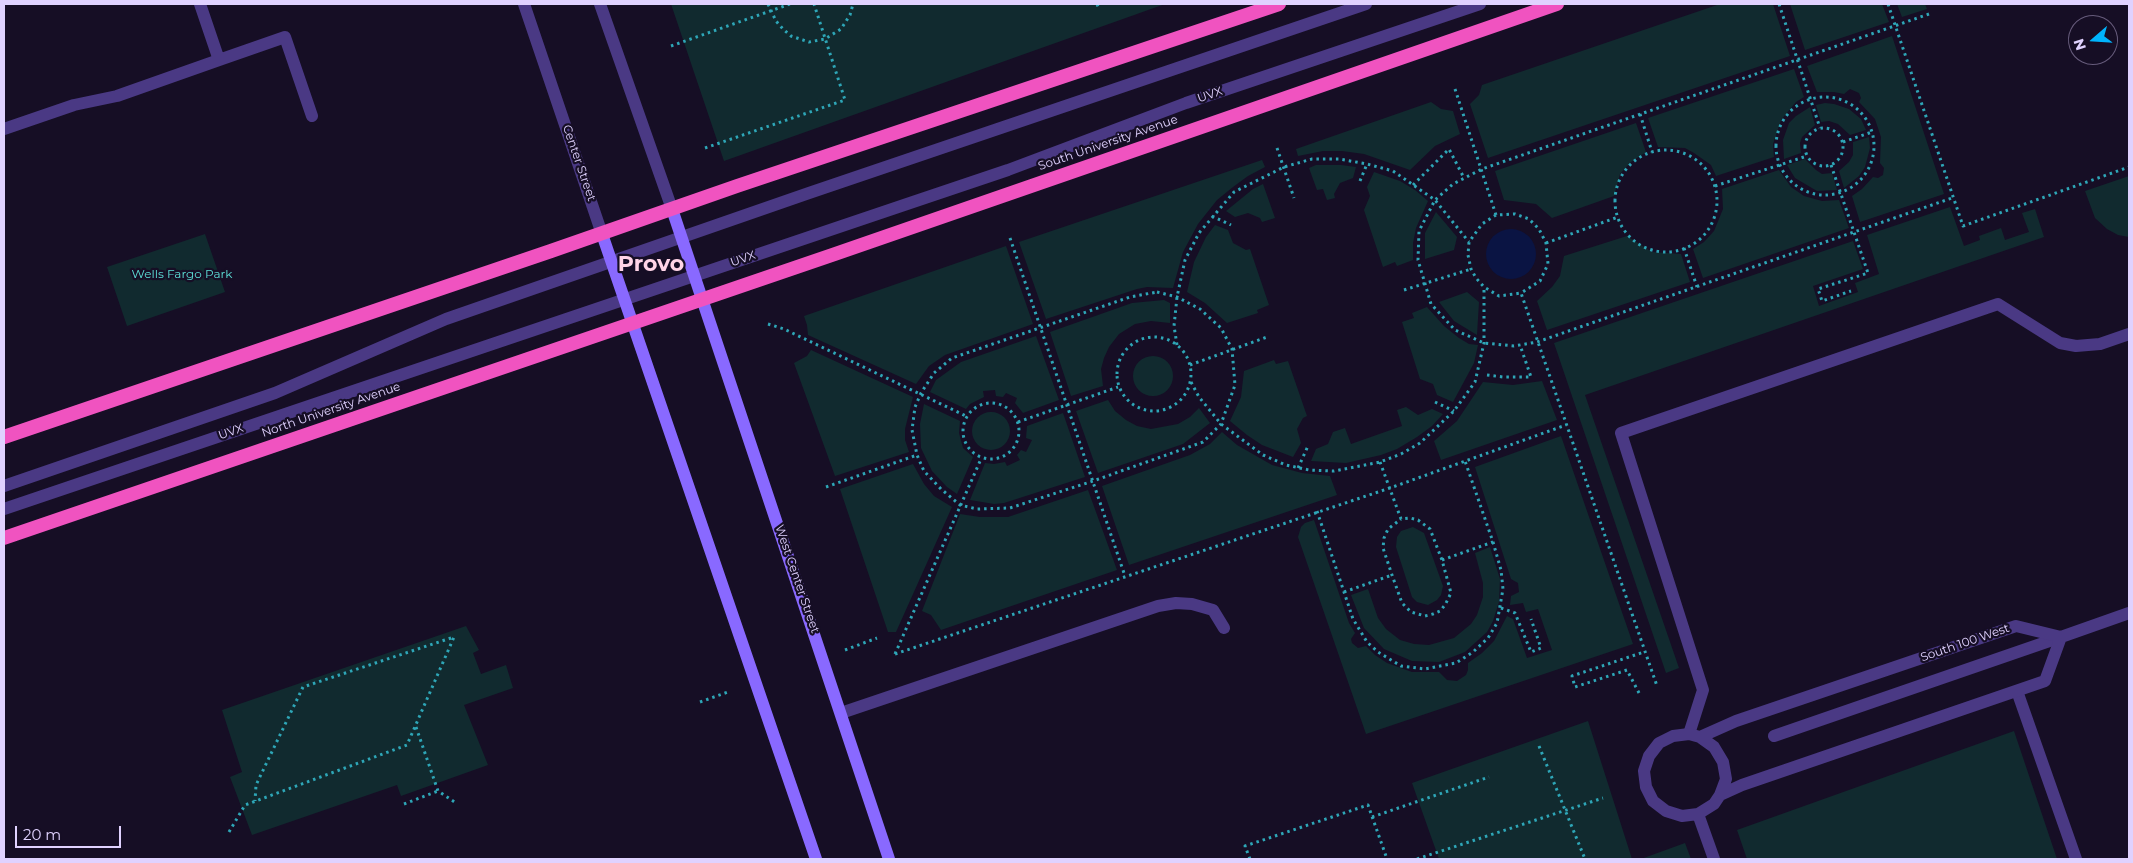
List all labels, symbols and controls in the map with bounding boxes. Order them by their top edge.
north arrow [2068,15,2118,65]
text: N [2069,36,2090,53]
street label: UVX [1196,84,1224,106]
street label: South University Avenue [1036,112,1180,174]
street label: Center Street [559,123,599,203]
street label: UVX [729,248,757,270]
district label: Provo [618,252,684,278]
park label: Wells Fargo Park [132,267,232,281]
street label: North University Avenue [260,379,402,441]
street label: UVX [217,421,245,443]
street label: West Center Street [772,523,822,635]
street label: South 100 West [1919,621,2011,665]
scale bar [18,816,124,848]
text: 20 m [23,825,61,844]

